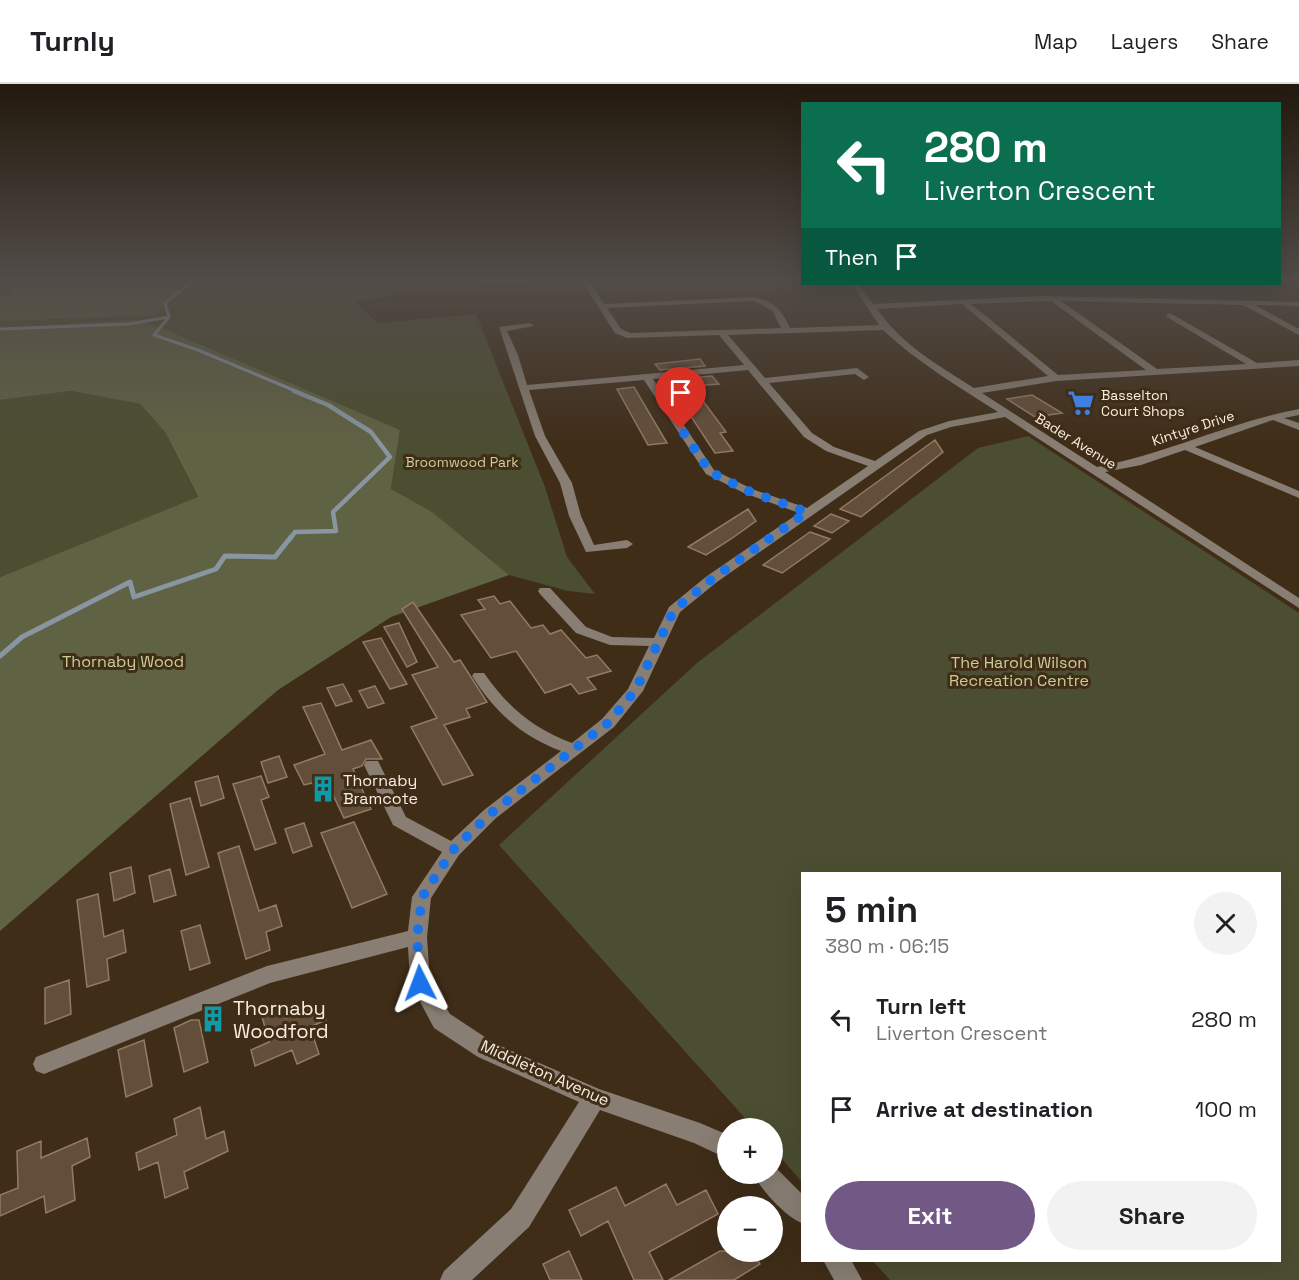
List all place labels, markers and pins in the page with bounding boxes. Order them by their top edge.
pin [655,367,706,429]
place label: Basselton Court Shops [1101,386,1185,420]
supermarket icon: Basselton Court Shops [1066,388,1096,418]
place label: Thornaby Bramcote [343,770,418,809]
building icon: Thornaby Bramcote [308,774,338,804]
place label: Thornaby Woodford [233,995,329,1044]
building icon: Thornaby Woodford [198,1004,228,1034]

